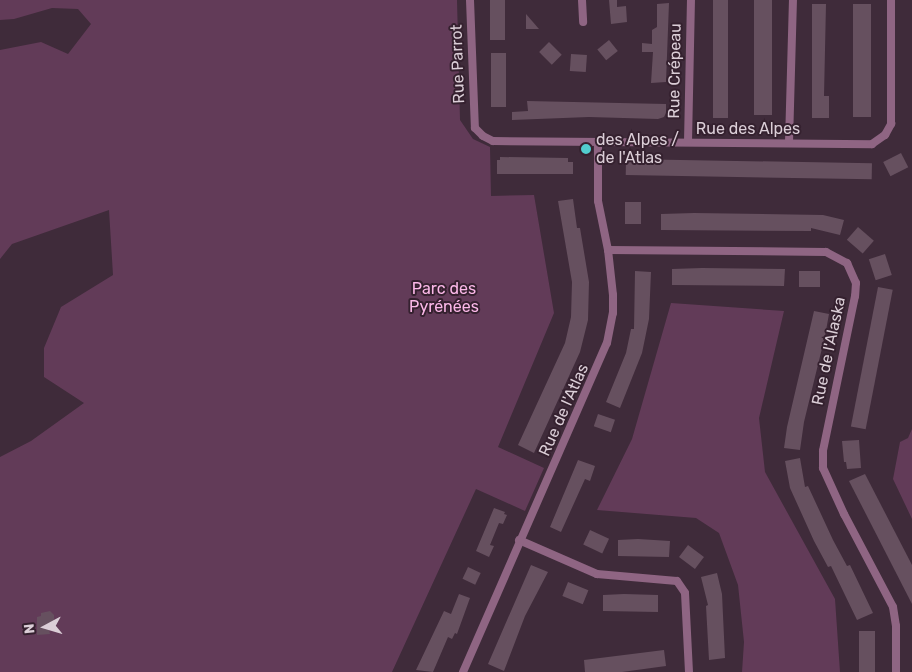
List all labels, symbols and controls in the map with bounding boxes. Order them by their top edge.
street label: Rue Crépeau [665,23,685,119]
street label: Rue Parrot [447,24,469,104]
street label: Rue des Alpes [696,119,800,139]
place label: des Alpes / de l'Atlas [596,130,679,168]
marker: des Alpes / de l'Atlas [580,143,592,155]
park label: Parc des Pyrénées [409,279,479,317]
street label: Rue de l'Alaska [808,295,850,407]
street label: Rue de l'Atlas [535,361,593,459]
north arrow [20,602,70,652]
text: N [21,623,39,635]

